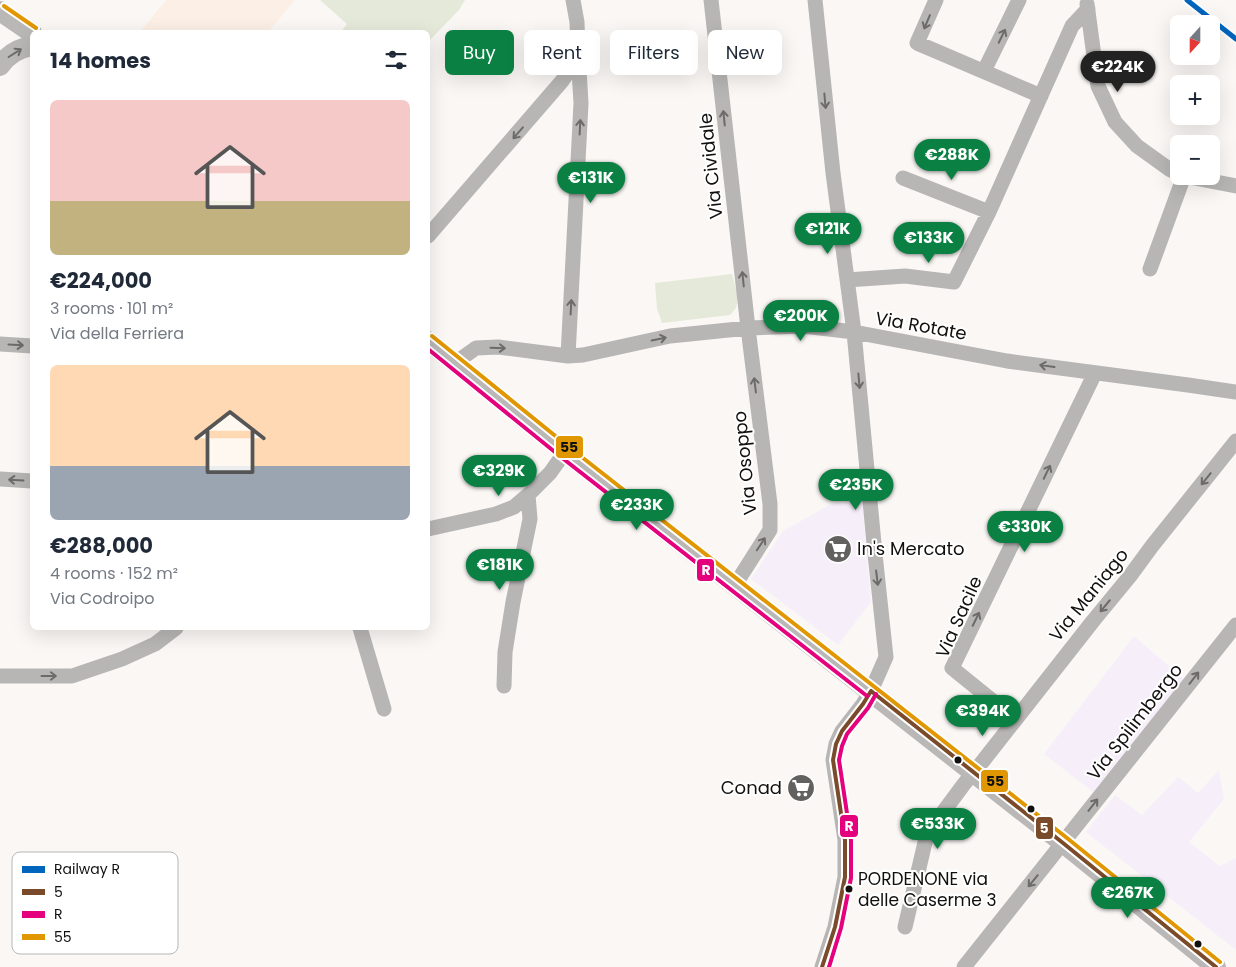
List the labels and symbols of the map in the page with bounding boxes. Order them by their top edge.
one-way arrow [921,14,930,29]
north arrow [1170,15,1220,65]
one-way arrow [997,29,1007,44]
one-way arrow [7,47,21,57]
pin: €224K [1083,51,1153,93]
one-way arrow [821,92,830,108]
one-way arrow [719,110,729,126]
street label: Via Cividale [693,112,728,220]
one-way arrow [575,120,584,136]
one-way arrow [512,126,524,139]
pin: €288K [917,138,987,181]
pin: €131K [556,162,626,204]
pin: €121K [793,212,863,255]
pin: €133K [894,222,964,264]
one-way arrow [738,272,748,288]
one-way arrow [566,299,575,315]
pin: €200K [766,300,836,342]
street label: Via Rotate [873,305,969,346]
one-way arrow [650,334,666,343]
one-way arrow [8,341,24,350]
one-way arrow [490,343,506,353]
one-way arrow [1039,361,1055,371]
one-way arrow [854,373,863,389]
one-way arrow [750,377,760,393]
street label: Via Osoppo [727,410,762,516]
line badge: 55 [555,435,584,459]
text: 55 [560,437,578,457]
pin: €329K [464,454,534,497]
one-way arrow [1043,465,1052,480]
pin: €235K [821,468,891,511]
one-way arrow [1200,472,1211,485]
one-way arrow [8,476,24,485]
pin: €233K [602,488,672,531]
pin: €330K [990,510,1060,553]
supermarket icon: In's Mercato [823,534,853,564]
place label: In's Mercato [857,536,965,561]
one-way arrow [757,537,767,551]
street label: Via Maniago [1043,543,1134,646]
pin: €181K [465,548,535,591]
line badge: R [696,558,715,582]
text: R [701,560,711,580]
one-way arrow [872,569,882,585]
street label: Via Sacile [929,572,988,662]
one-way arrow [1099,599,1110,612]
one-way arrow [972,612,982,627]
street label: Via Spilimbergo [1081,658,1188,785]
one-way arrow [40,671,56,681]
one-way arrow [1188,671,1199,684]
pin: €394K [948,694,1018,737]
unlabelled marker [953,755,963,765]
line badge: 55 [980,769,1009,793]
text: 55 [986,771,1004,791]
supermarket icon: Conad [786,773,816,803]
place label: Conad [721,775,782,800]
one-way arrow [1088,798,1098,812]
unlabelled marker [1026,804,1036,814]
pin: €533K [903,808,973,850]
line badge: R [839,814,859,838]
text: R [844,816,854,836]
line badge: 5 [1035,816,1054,840]
text: 5 [1039,818,1049,838]
legend [12,852,178,954]
text: Railway R [54,859,120,879]
place label: PORDENONE via delle Caserme 3 [858,867,996,912]
one-way arrow [1027,874,1038,887]
pin: €267K [1093,876,1163,919]
text: 5 [54,882,63,902]
marker: PORDENONE via delle Caserme 3 [844,884,854,894]
text: R [54,904,63,924]
text: 55 [54,927,72,947]
unlabelled marker [1193,939,1203,949]

